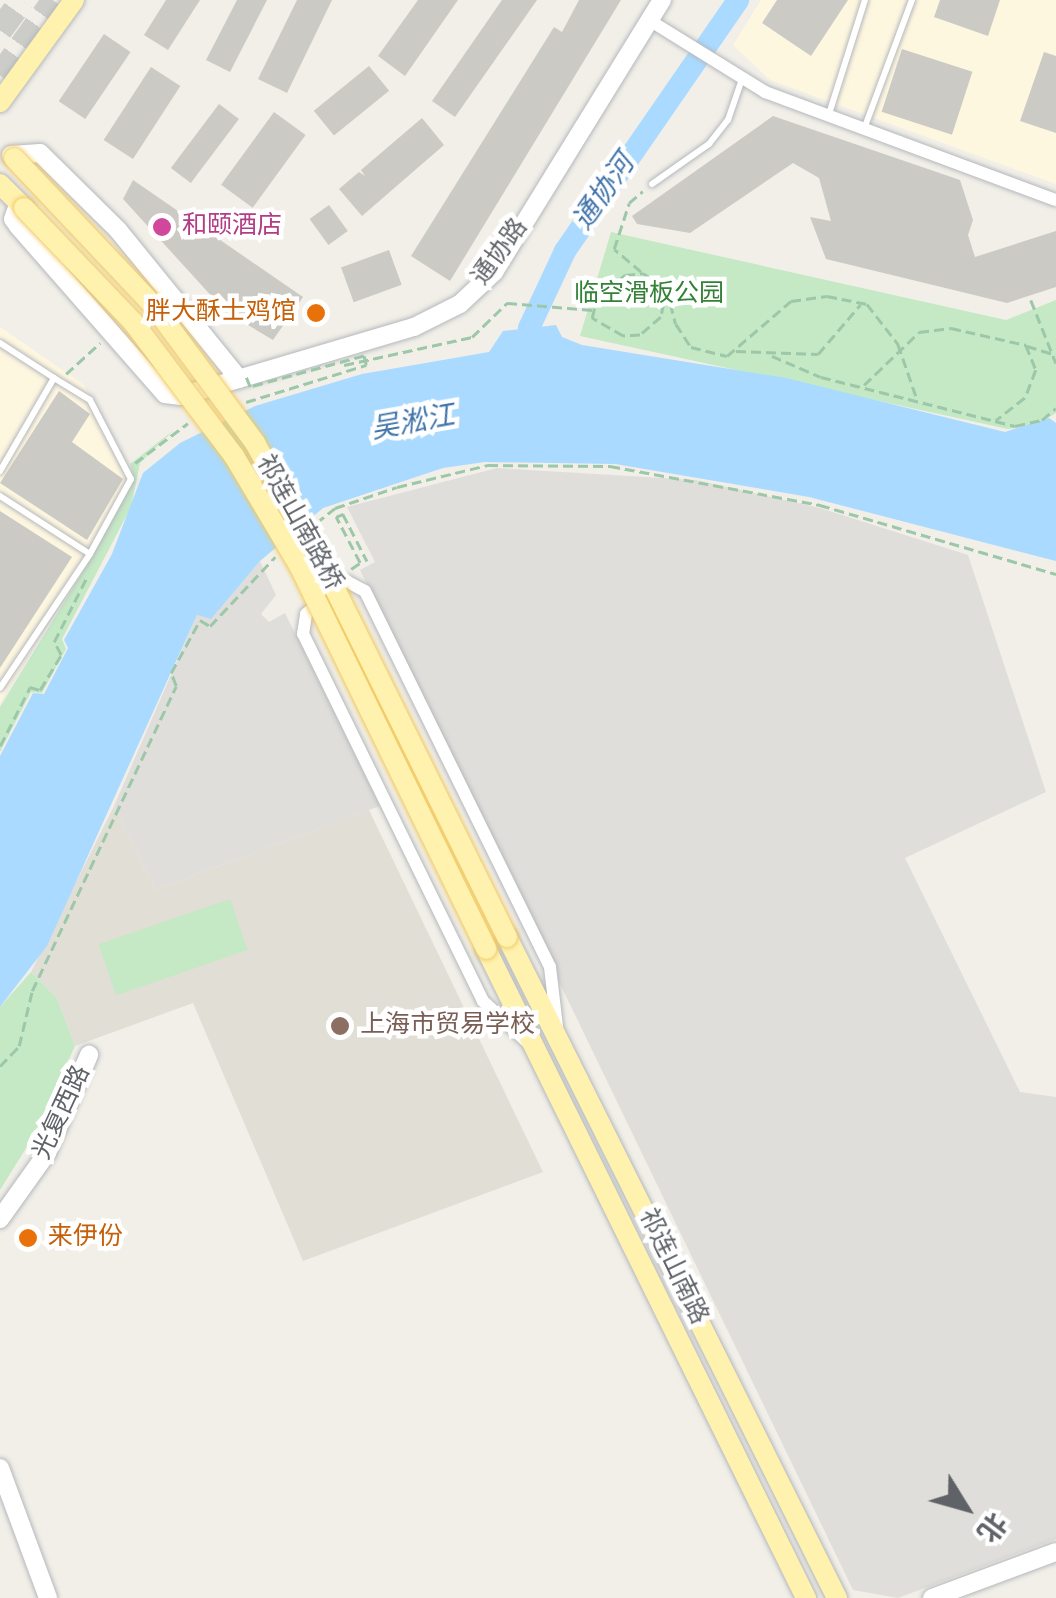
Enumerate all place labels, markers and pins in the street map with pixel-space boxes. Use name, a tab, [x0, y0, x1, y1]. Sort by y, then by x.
place label: 和颐酒店	[182, 212, 282, 242]
marker: 和颐酒店	[151, 216, 173, 238]
place label: 胖大酥士鸡馆	[146, 298, 296, 328]
marker: 胖大酥士鸡馆	[305, 302, 327, 324]
place label: 上海市贸易学校	[360, 1011, 535, 1041]
marker: 上海市贸易学校	[329, 1015, 351, 1037]
place label: 来伊份	[48, 1223, 123, 1253]
marker: 来伊份	[17, 1227, 39, 1249]

